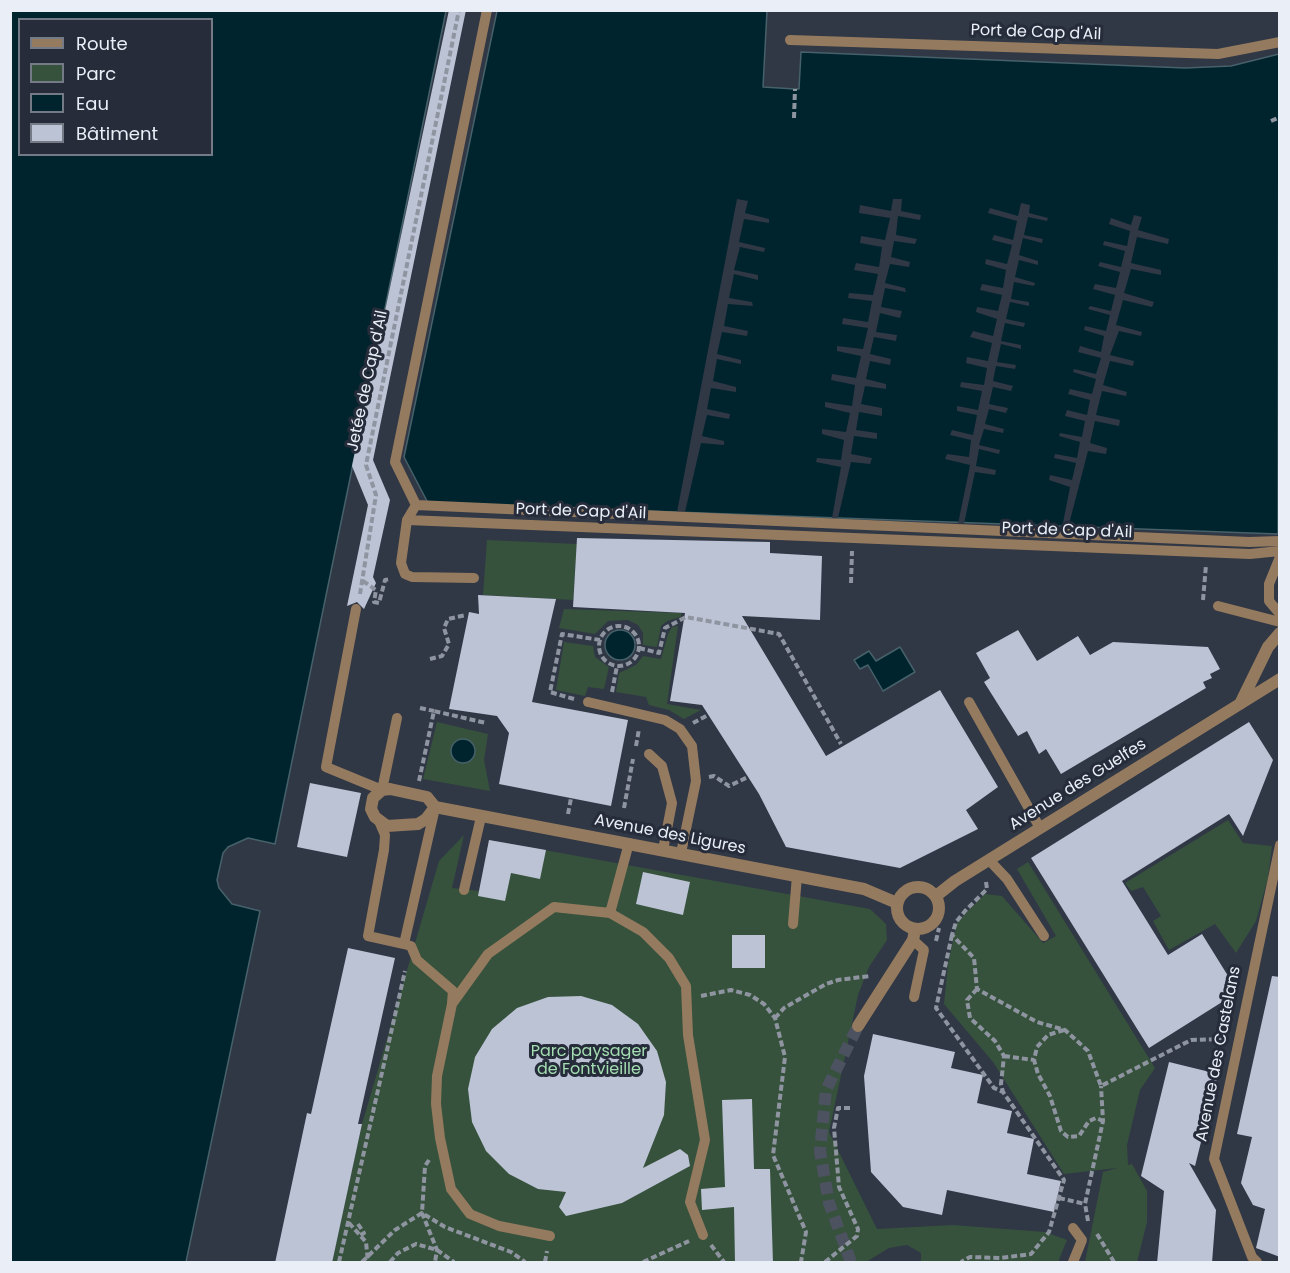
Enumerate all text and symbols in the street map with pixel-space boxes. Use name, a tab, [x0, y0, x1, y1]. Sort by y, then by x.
legend	[18, 18, 213, 156]
street label: Port de Cap d'Ail	[970, 21, 1102, 45]
text: Route	[76, 31, 128, 56]
text: Parc	[76, 61, 116, 86]
text: Eau	[76, 91, 109, 116]
text: Bâtiment	[76, 121, 158, 146]
street label: Jetée de Cap d'Ail	[344, 309, 392, 453]
street label: Port de Cap d'Ail	[515, 500, 647, 524]
street label: Port de Cap d'Ail	[1001, 519, 1133, 543]
street label: Avenue des Guelfes	[1006, 735, 1150, 835]
street label: Avenue des Ligures	[593, 811, 747, 859]
street label: Avenue des Castelans	[1193, 965, 1245, 1143]
park label: Parc paysager de Fontvieille	[531, 1042, 647, 1080]

